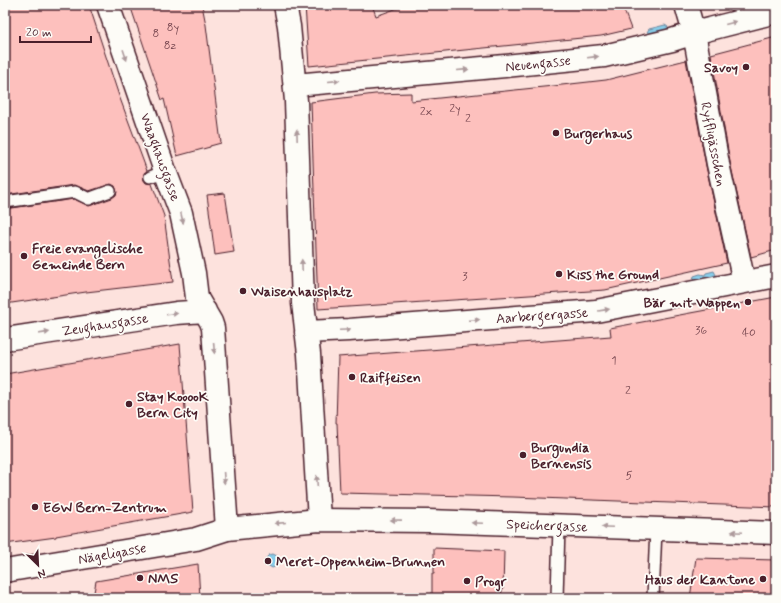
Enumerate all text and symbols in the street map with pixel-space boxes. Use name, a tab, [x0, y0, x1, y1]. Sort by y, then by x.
scale bar	[20, 18, 91, 44]
house number: 8y	[167, 20, 180, 36]
one-way arrow	[725, 20, 738, 26]
text: 20 m	[26, 25, 52, 41]
house number: 8	[153, 26, 159, 42]
house number: 8z	[164, 38, 176, 54]
one-way arrow	[123, 50, 129, 62]
street label: Neuengasse	[504, 52, 572, 78]
one-way arrow	[587, 54, 599, 60]
place label: Savoy	[704, 59, 739, 77]
marker: Savoy	[741, 62, 751, 72]
one-way arrow	[457, 66, 469, 73]
one-way arrow	[328, 78, 340, 84]
street label: Ryffligässchen	[696, 100, 730, 188]
house number: 2y	[449, 101, 461, 117]
house number: 2x	[420, 104, 433, 120]
street label: Waaghausgasse	[134, 111, 184, 205]
house number: 2	[465, 111, 471, 127]
place label: Burgerhaus	[564, 125, 633, 145]
marker: Burgerhaus	[551, 128, 561, 138]
one-way arrow	[294, 129, 301, 141]
one-way arrow	[179, 211, 185, 224]
place label: Freie evangelische Gemeinde Bern	[32, 240, 143, 274]
marker: Freie evangelische Gemeinde Bern	[19, 251, 29, 261]
one-way arrow	[299, 258, 305, 271]
place label: Kiss the Ground	[567, 266, 659, 284]
house number: 3	[462, 269, 468, 285]
marker: Kiss the Ground	[554, 269, 564, 279]
place label: Waisenhausplatz	[250, 283, 353, 301]
marker: Waisenhausplatz	[238, 286, 248, 296]
place label: Bär mit Wappen	[644, 294, 740, 312]
marker: Bär mit Wappen	[743, 297, 753, 307]
street label: Aarbergergasse	[495, 304, 589, 330]
one-way arrow	[598, 307, 610, 313]
street label: Zeughausgasse	[61, 309, 150, 343]
one-way arrow	[166, 311, 178, 317]
one-way arrow	[468, 317, 480, 324]
house number: 36	[695, 323, 707, 339]
house number: 40	[742, 325, 756, 341]
one-way arrow	[339, 327, 351, 334]
one-way arrow	[37, 330, 50, 336]
one-way arrow	[211, 342, 218, 354]
house number: 1	[611, 353, 617, 369]
place label: Raiffeisen	[360, 369, 421, 387]
marker: Raiffeisen	[347, 372, 357, 382]
house number: 2	[625, 383, 631, 399]
place label: Stay KooooK Bern City	[137, 388, 210, 422]
marker: Stay KooooK Bern City	[124, 399, 134, 409]
place label: Burgundia Bernensis	[531, 439, 592, 473]
marker: Burgundia Bernensis	[518, 450, 528, 460]
house number: 5	[625, 468, 633, 484]
one-way arrow	[220, 472, 227, 484]
one-way arrow	[313, 475, 320, 487]
place label: EGW Bern-Zentrum	[43, 499, 167, 517]
marker: EGW Bern-Zentrum	[30, 502, 40, 512]
street label: Speichergasse	[506, 516, 589, 538]
one-way arrow	[390, 517, 402, 524]
one-way arrow	[274, 520, 286, 527]
one-way arrow	[470, 520, 483, 526]
one-way arrow	[600, 524, 613, 530]
one-way arrow	[731, 528, 743, 535]
street label: Nägeligasse	[77, 539, 148, 569]
north arrow	[18, 545, 58, 585]
place label: Meret-Oppenheim-Brunnen	[276, 553, 445, 571]
marker: Meret-Oppenheim-Brunnen	[263, 556, 273, 566]
text: N	[35, 565, 48, 581]
place label: NMS	[148, 570, 178, 588]
place label: Haus der Kantone	[645, 571, 755, 589]
marker: NMS	[135, 573, 145, 583]
place label: Progr	[475, 573, 508, 592]
marker: Haus der Kantone	[758, 574, 768, 584]
marker: Progr	[462, 576, 472, 586]

